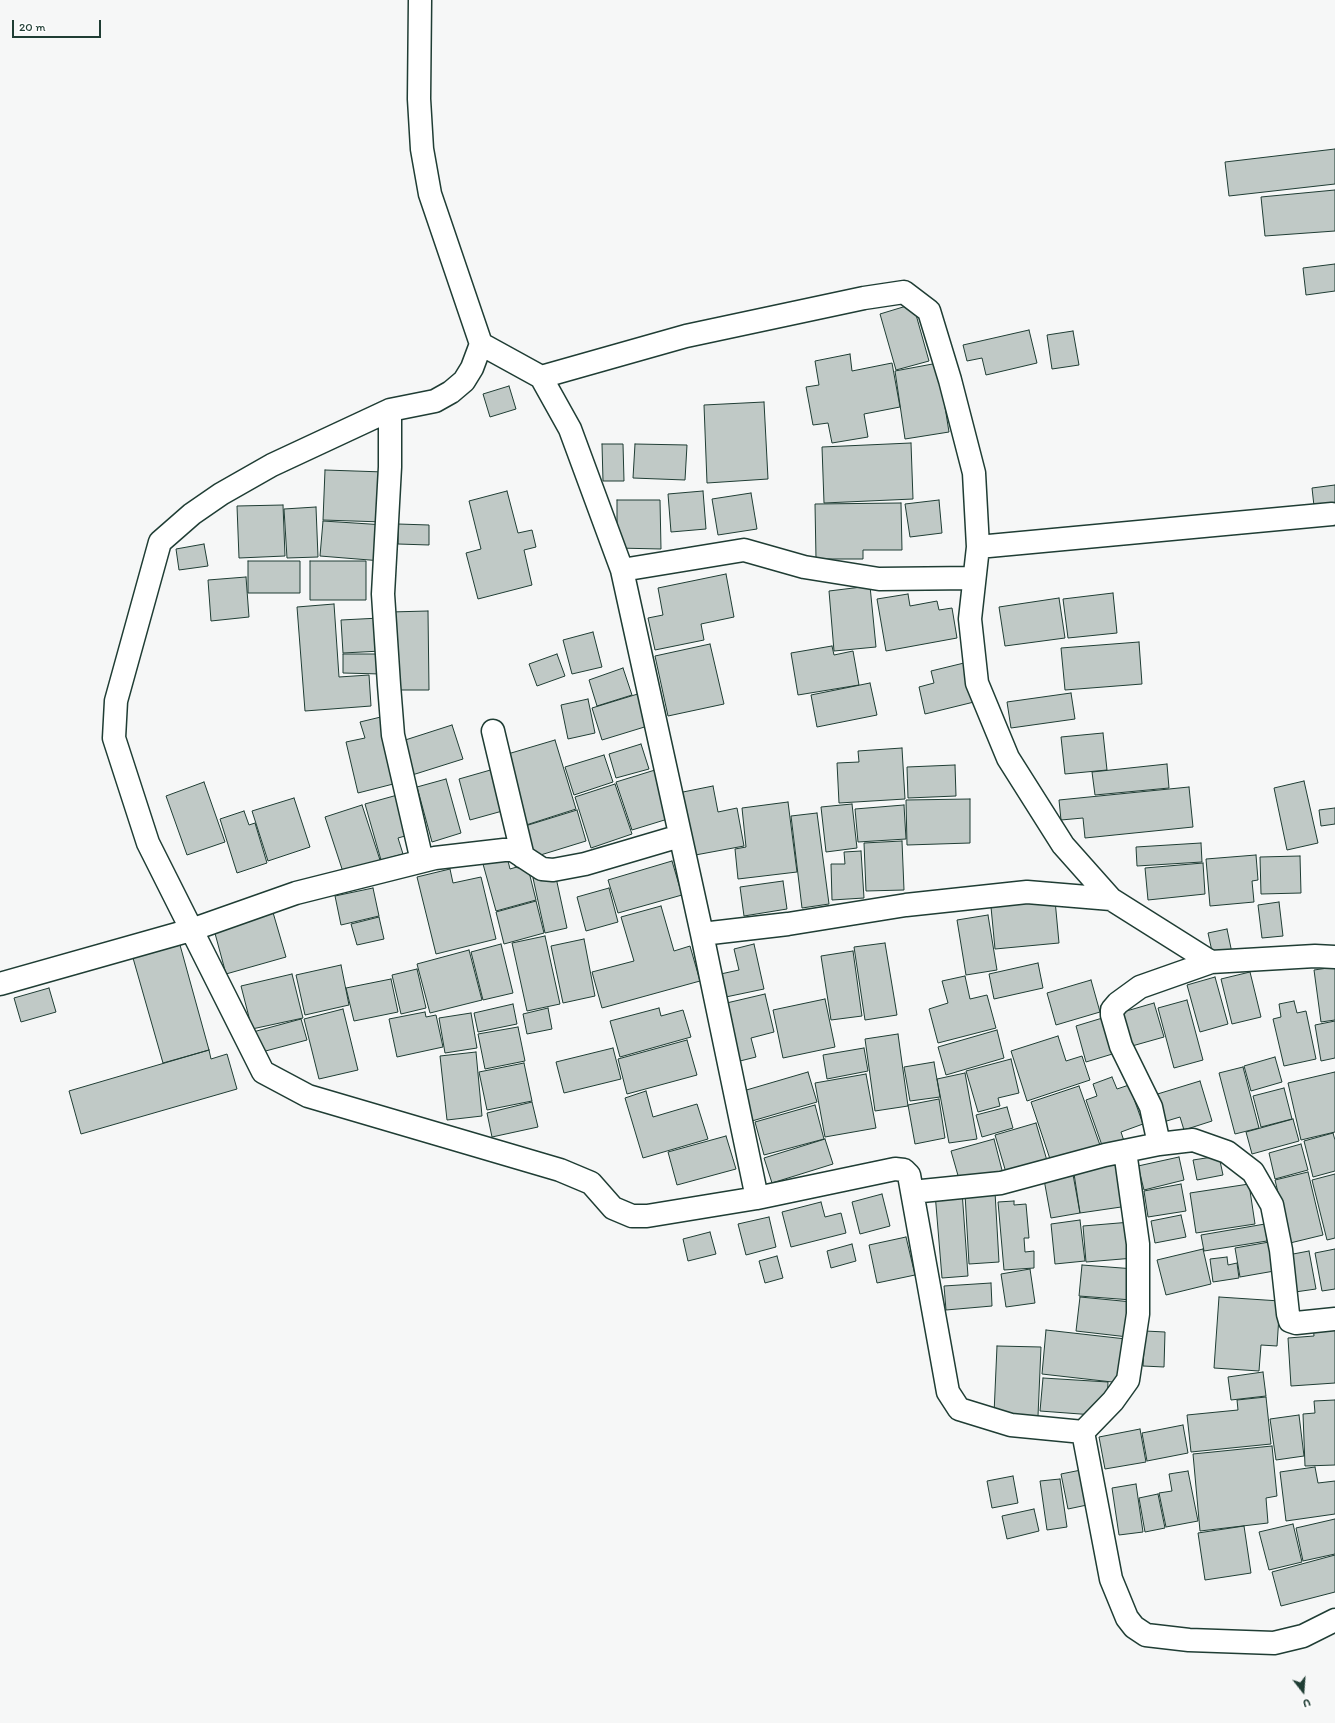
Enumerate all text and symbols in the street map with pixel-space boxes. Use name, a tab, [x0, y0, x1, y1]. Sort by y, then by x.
scale bar	[14, 12, 103, 38]
text: 20 m	[19, 20, 46, 34]
north arrow	[1283, 1671, 1323, 1711]
text: U	[1301, 1696, 1312, 1710]

